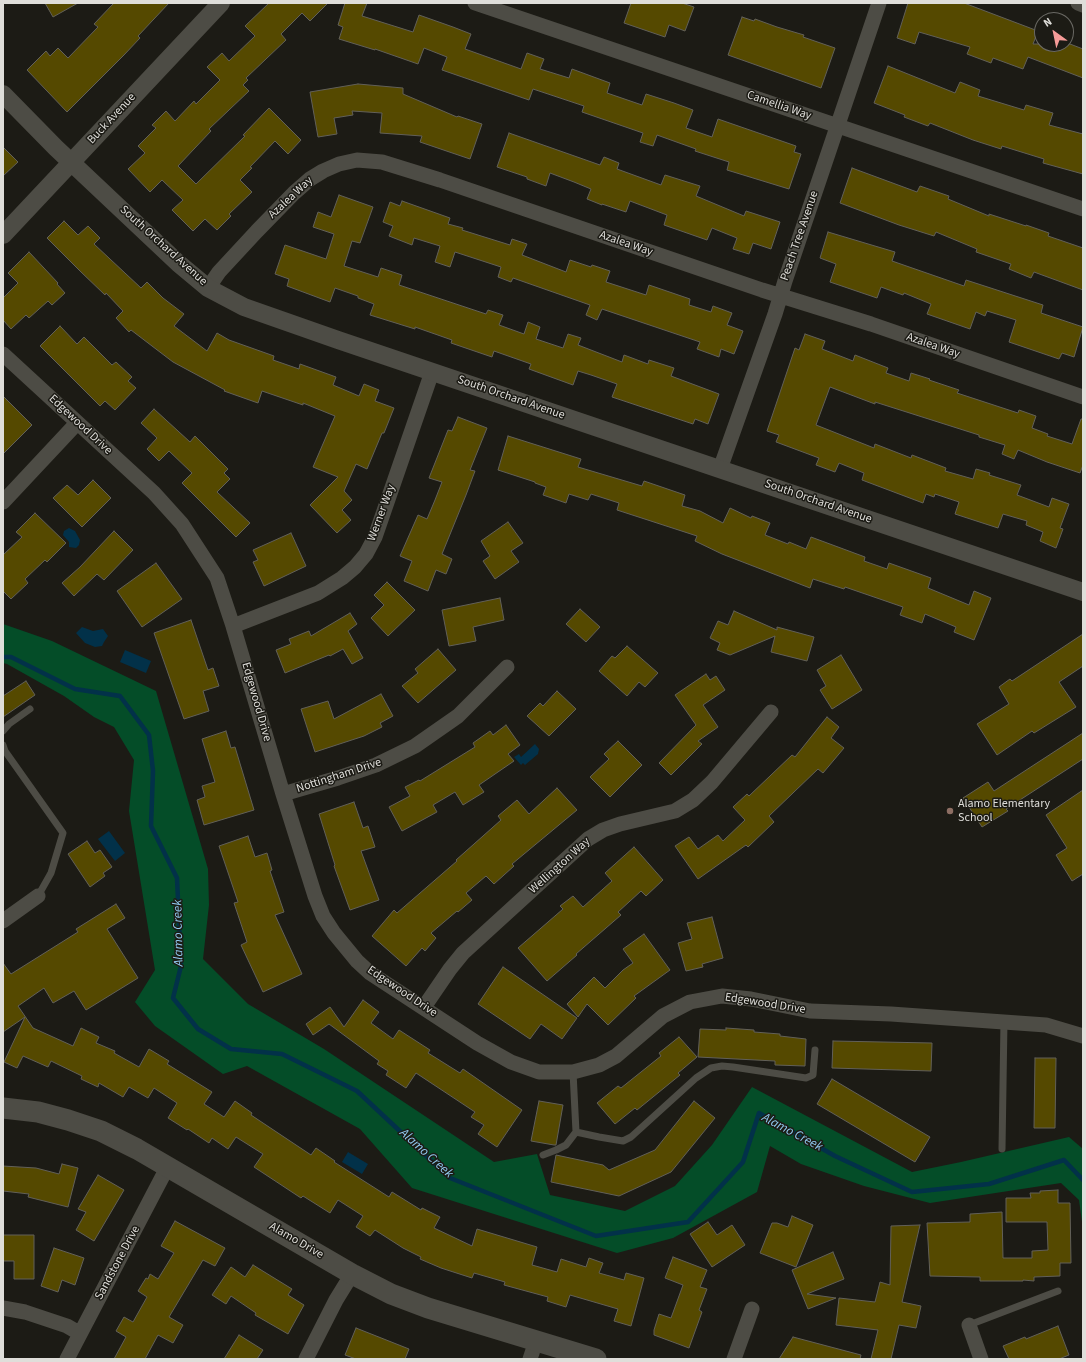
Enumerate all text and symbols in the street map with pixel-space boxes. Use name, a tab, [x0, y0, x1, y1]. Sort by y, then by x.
north arrow	[1034, 12, 1074, 52]
text: N	[1041, 14, 1055, 31]
street label: Camellia Way	[745, 88, 813, 124]
street label: Buck Avenue	[85, 91, 139, 147]
street label: Azalea Way	[266, 174, 316, 222]
street label: Peach Tree Avenue	[778, 189, 822, 283]
street label: South Orchard Avenue	[116, 203, 210, 289]
street label: Azalea Way	[597, 228, 655, 260]
street label: Azalea Way	[904, 330, 962, 362]
street label: South Orchard Avenue	[455, 373, 567, 423]
street label: Edgewood Drive	[45, 392, 115, 458]
street label: South Orchard Avenue	[762, 477, 874, 527]
street label: Werner Way	[365, 483, 399, 543]
street label: Edgewood Drive	[238, 661, 274, 743]
street label: Nottingham Drive	[295, 755, 383, 797]
place label: Alamo Elementary School	[958, 797, 1050, 825]
marker: Alamo Elementary School	[945, 806, 955, 816]
street label: Wellington Way	[526, 835, 594, 897]
water label: Alamo Creek	[171, 900, 187, 966]
street label: Edgewood Drive	[364, 963, 440, 1021]
street label: Edgewood Drive	[724, 991, 806, 1017]
water label: Alamo Creek	[759, 1110, 825, 1156]
water label: Alamo Creek	[396, 1126, 456, 1182]
street label: Alamo Drive	[266, 1220, 326, 1262]
street label: Sandstone Drive	[92, 1224, 144, 1302]

